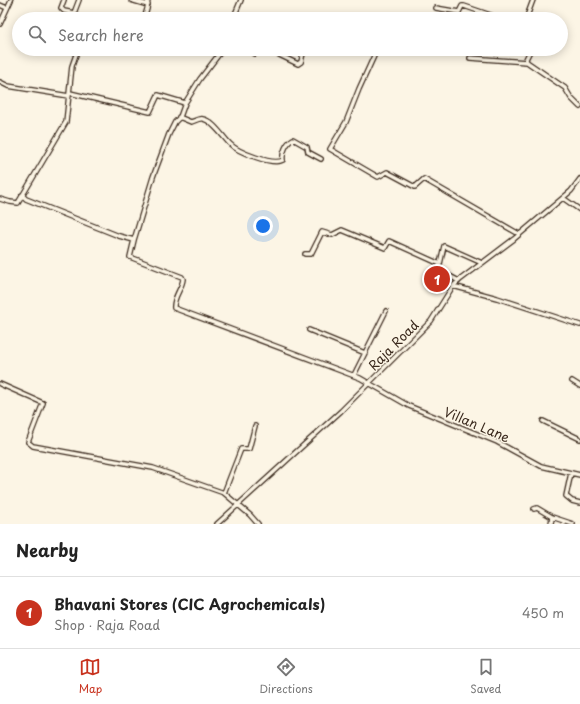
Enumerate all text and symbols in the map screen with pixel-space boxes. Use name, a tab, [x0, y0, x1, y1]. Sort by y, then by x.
search box	[12, 12, 568, 56]
icon: search	[26, 23, 48, 45]
text: Search here	[58, 23, 144, 46]
your location	[253, 216, 273, 236]
pin: 1	[424, 264, 450, 294]
street label: Raja Road	[364, 315, 423, 374]
street label: Villan Lane	[441, 402, 513, 446]
text: Nearby	[16, 537, 78, 563]
text: Bhavani Stores (CIC Agrochemicals)	[54, 592, 325, 615]
text: 1	[26, 603, 32, 622]
text: 450 m	[522, 603, 564, 622]
text: Shop · Raja Road	[54, 615, 160, 634]
tab: Map	[79, 656, 102, 697]
tab: Directions	[259, 656, 313, 697]
tab: Saved	[470, 656, 501, 697]

